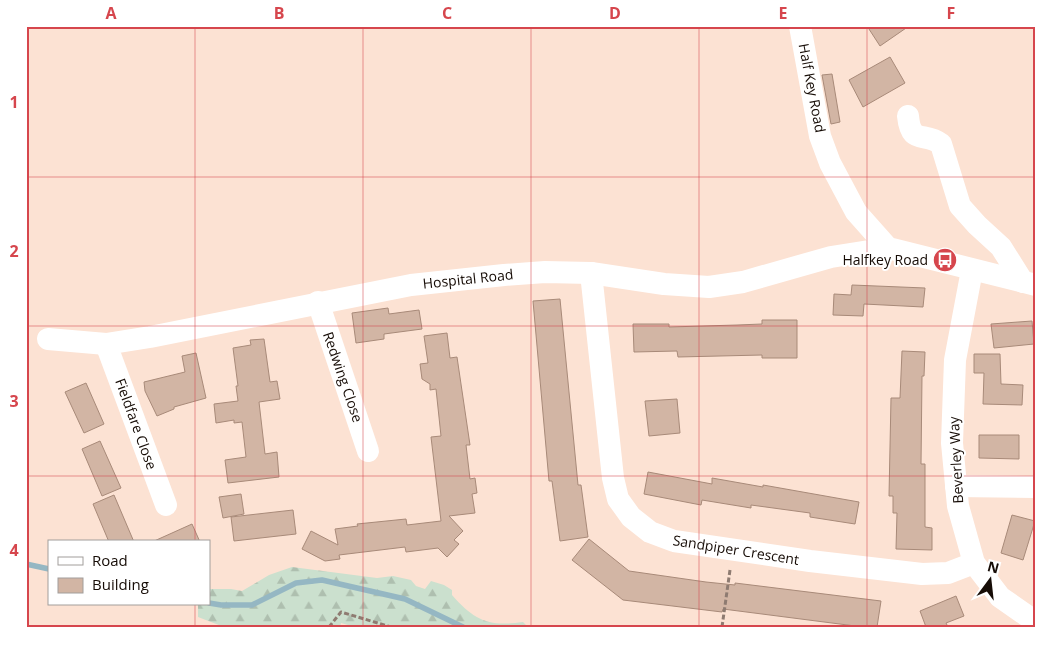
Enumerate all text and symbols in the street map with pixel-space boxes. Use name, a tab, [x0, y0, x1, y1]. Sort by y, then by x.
text: A	[105, 2, 117, 24]
text: B	[274, 2, 284, 24]
text: C	[442, 2, 452, 24]
text: D	[609, 2, 621, 24]
text: E	[779, 2, 788, 24]
text: F	[947, 2, 955, 24]
street label: Half Key Road	[795, 42, 830, 134]
text: 1	[9, 91, 19, 113]
text: 2	[9, 240, 19, 262]
bus stop icon: Halfkey Road	[932, 247, 958, 273]
place label: Halfkey Road	[842, 250, 928, 269]
street label: Hospital Road	[422, 264, 514, 293]
street label: Redwing Close	[319, 329, 368, 425]
street label: Fieldfare Close	[111, 376, 162, 472]
text: 3	[9, 390, 19, 412]
street label: Beverley Way	[944, 415, 967, 504]
street label: Sandpiper Crescent	[672, 530, 801, 569]
text: 4	[9, 539, 19, 561]
legend	[48, 540, 210, 606]
text: Road	[92, 550, 128, 570]
north arrow	[964, 556, 1014, 606]
text: N	[986, 556, 1001, 578]
text: Building	[92, 574, 149, 594]

